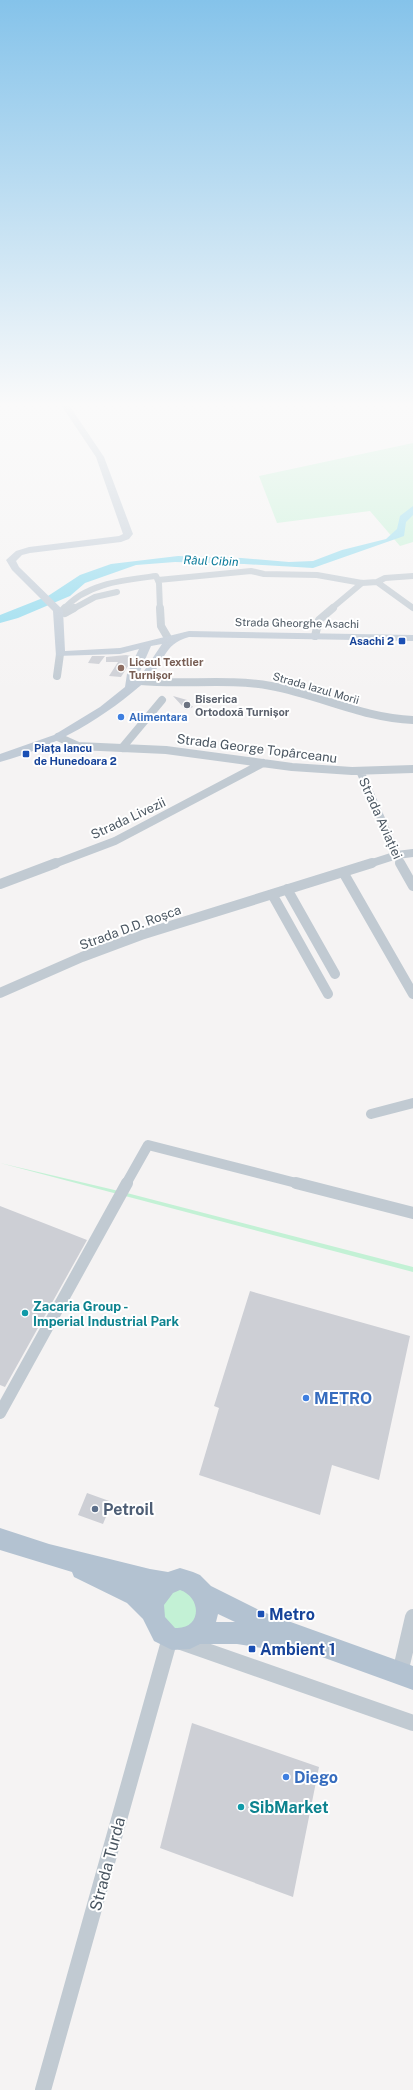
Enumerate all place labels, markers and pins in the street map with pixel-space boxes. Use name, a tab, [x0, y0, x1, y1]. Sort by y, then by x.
place label: Asachi 2	[349, 635, 394, 647]
marker: Asachi 2	[397, 636, 407, 646]
place label: Liceul Textlier Turnișor	[129, 656, 204, 681]
marker: Liceul Textlier Turnișor	[116, 663, 126, 673]
place label: Biserica Ortodoxă Turnișor	[195, 693, 290, 718]
marker: Biserica Ortodoxă Turnișor	[182, 700, 192, 710]
place label: Alimentara	[129, 711, 187, 723]
marker: Alimentara	[116, 712, 126, 722]
place label: Piața Iancu de Hunedoara 2	[34, 742, 117, 767]
marker: Piața Iancu de Hunedoara 2	[21, 749, 31, 759]
place label: Zacaria Group - Imperial Industrial Park	[33, 1299, 179, 1329]
marker: Zacaria Group - Imperial Industrial Park	[20, 1308, 30, 1318]
place label: METRO	[314, 1389, 372, 1408]
marker: METRO	[301, 1393, 311, 1403]
place label: Petroil	[103, 1500, 154, 1519]
marker: Petroil	[90, 1504, 100, 1514]
place label: Metro	[269, 1605, 315, 1624]
marker: Metro	[256, 1609, 266, 1619]
place label: Ambient 1	[260, 1640, 336, 1659]
marker: Ambient 1	[247, 1644, 257, 1654]
place label: Diego	[294, 1768, 338, 1787]
marker: Diego	[281, 1772, 291, 1782]
place label: SibMarket	[249, 1798, 329, 1817]
marker: SibMarket	[236, 1802, 246, 1812]

